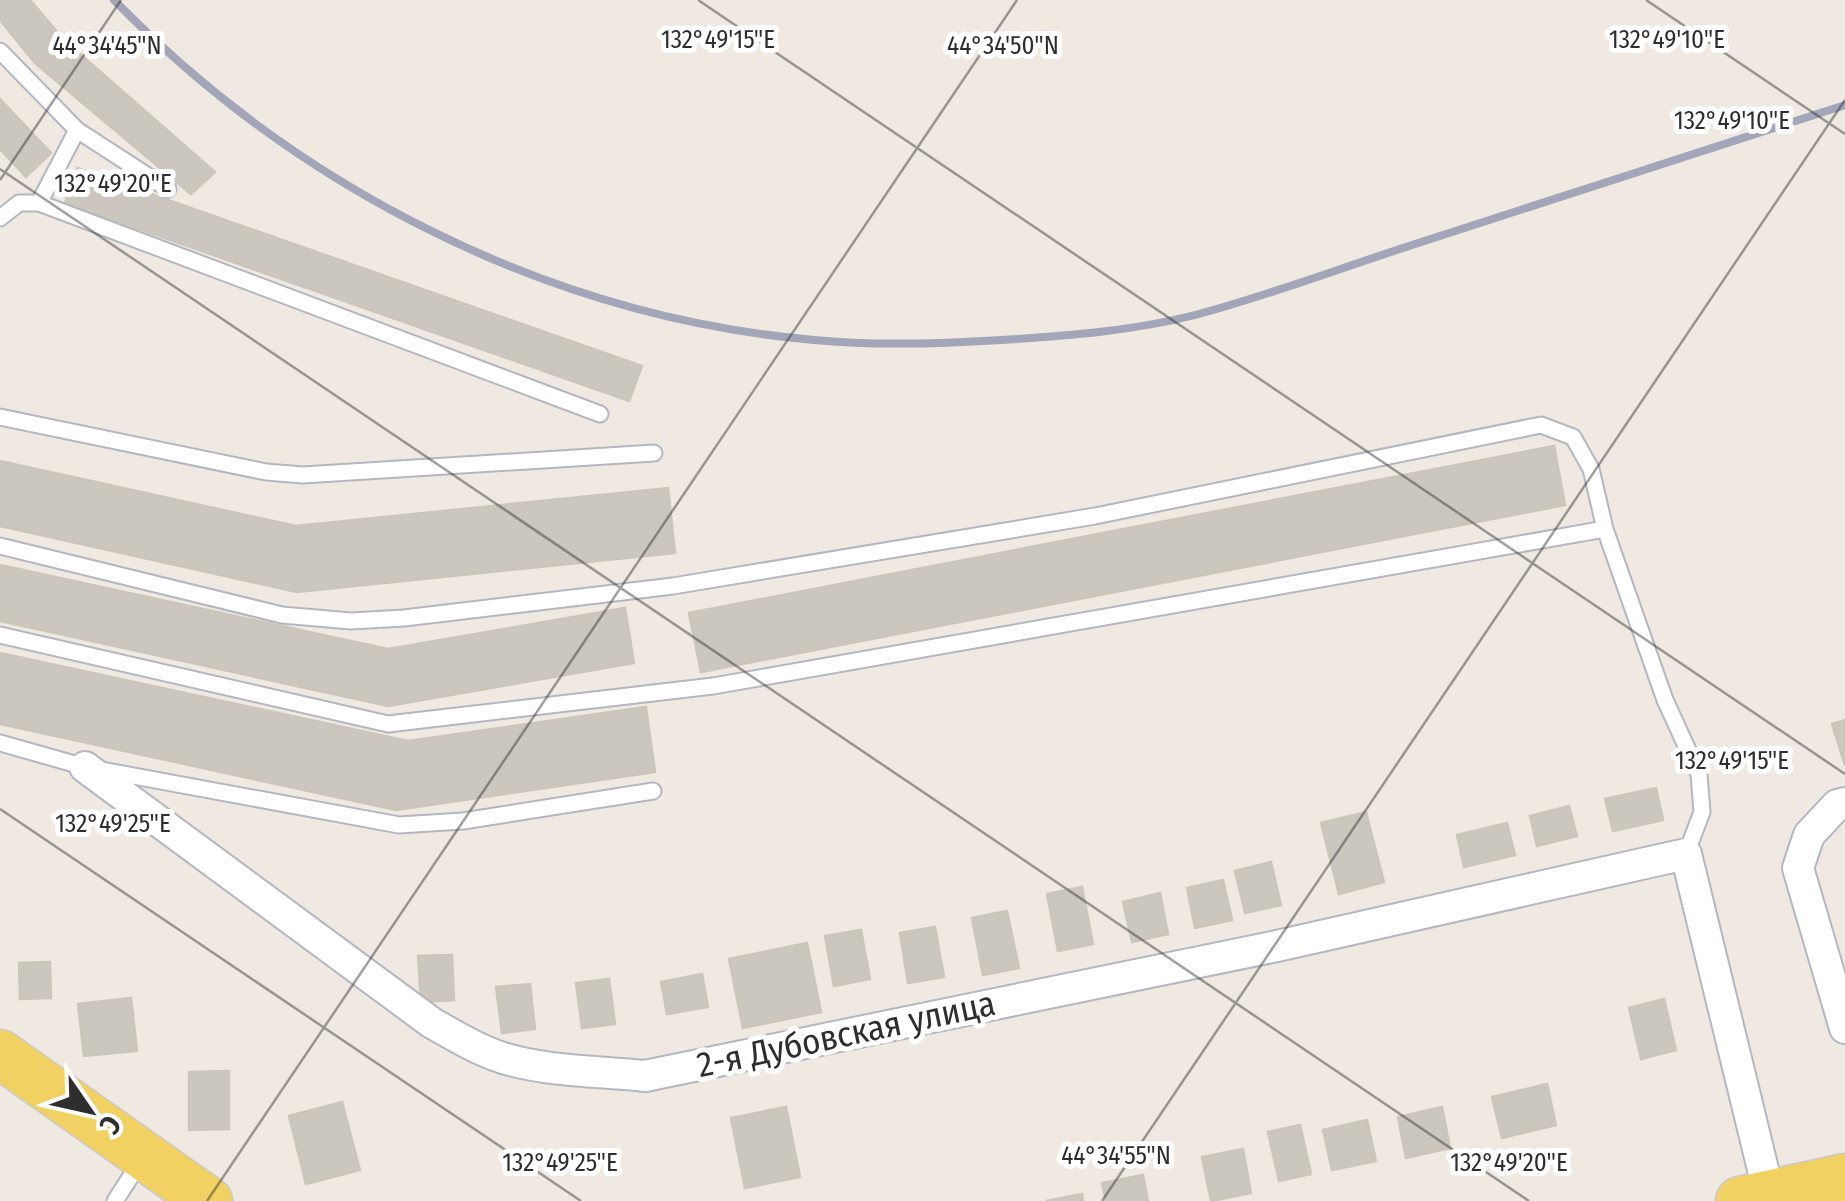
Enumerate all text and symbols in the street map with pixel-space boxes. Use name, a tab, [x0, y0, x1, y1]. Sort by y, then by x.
text: 132°49'15"E	[661, 25, 775, 55]
text: 132°49'10"E	[1609, 25, 1725, 55]
text: 44°34'45"N	[52, 31, 162, 61]
text: 44°34'50"N	[947, 31, 1059, 61]
text: 132°49'10"E	[1674, 106, 1790, 136]
text: 132°49'20"E	[54, 169, 172, 199]
text: 132°49'15"E	[1675, 746, 1789, 776]
text: 132°49'25"E	[55, 809, 171, 839]
street label: 2-я Дубовская улица	[693, 982, 999, 1086]
north arrow	[40, 1061, 140, 1161]
text: С	[92, 1109, 128, 1140]
text: 44°34'55"N	[1061, 1141, 1171, 1171]
text: 132°49'25"E	[502, 1148, 618, 1178]
text: 132°49'20"E	[1450, 1148, 1568, 1178]

